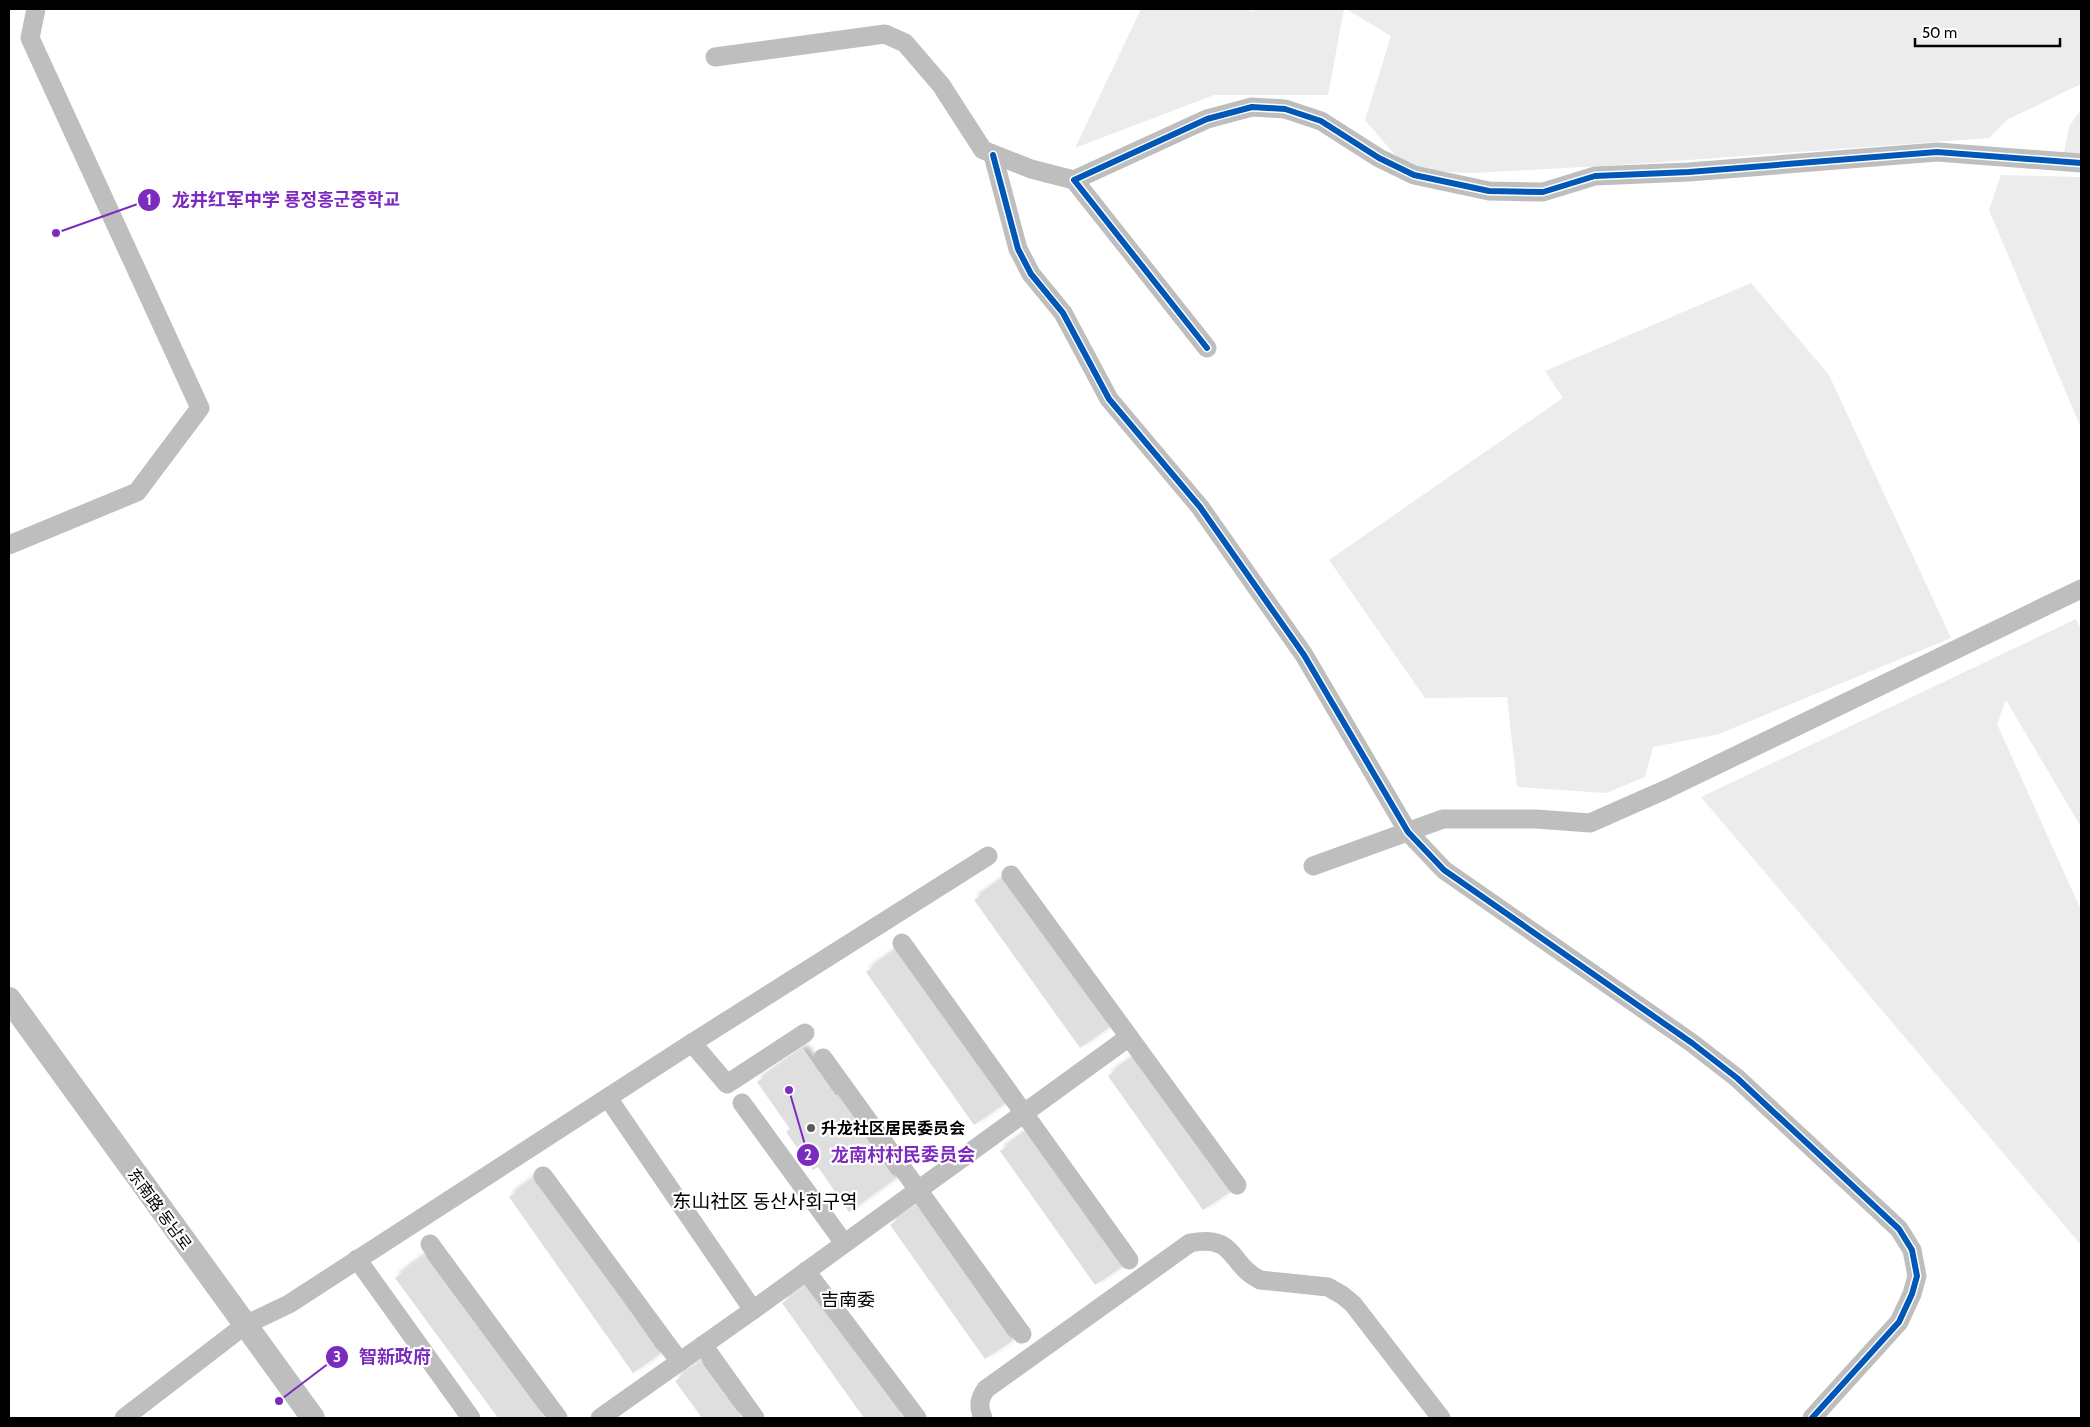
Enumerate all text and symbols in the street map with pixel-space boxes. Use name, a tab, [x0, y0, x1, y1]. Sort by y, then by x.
scale bar	[1915, 15, 2060, 47]
text: 50 m	[1922, 24, 1957, 42]
callout: 龙井红军中学 룡정홍군중학교	[137, 183, 410, 216]
text: 龙井红军中学 룡정홍군중학교	[172, 189, 400, 211]
text: 1	[146, 191, 152, 209]
place label: 升龙社区居民委员会	[821, 1119, 965, 1138]
marker: 升龙社区居民委员会	[805, 1122, 817, 1134]
callout: 龙南村村民委员会	[796, 1139, 985, 1172]
text: 龙南村村民委员会	[831, 1144, 975, 1166]
text: 2	[804, 1146, 812, 1164]
street label: 东南路 동남로	[124, 1165, 196, 1254]
district label: 东山社区 동산사회구역	[672, 1190, 858, 1213]
district label: 吉南委	[821, 1289, 875, 1311]
callout: 智新政府	[324, 1340, 441, 1373]
text: 智新政府	[359, 1346, 431, 1368]
text: 3	[333, 1348, 341, 1366]

